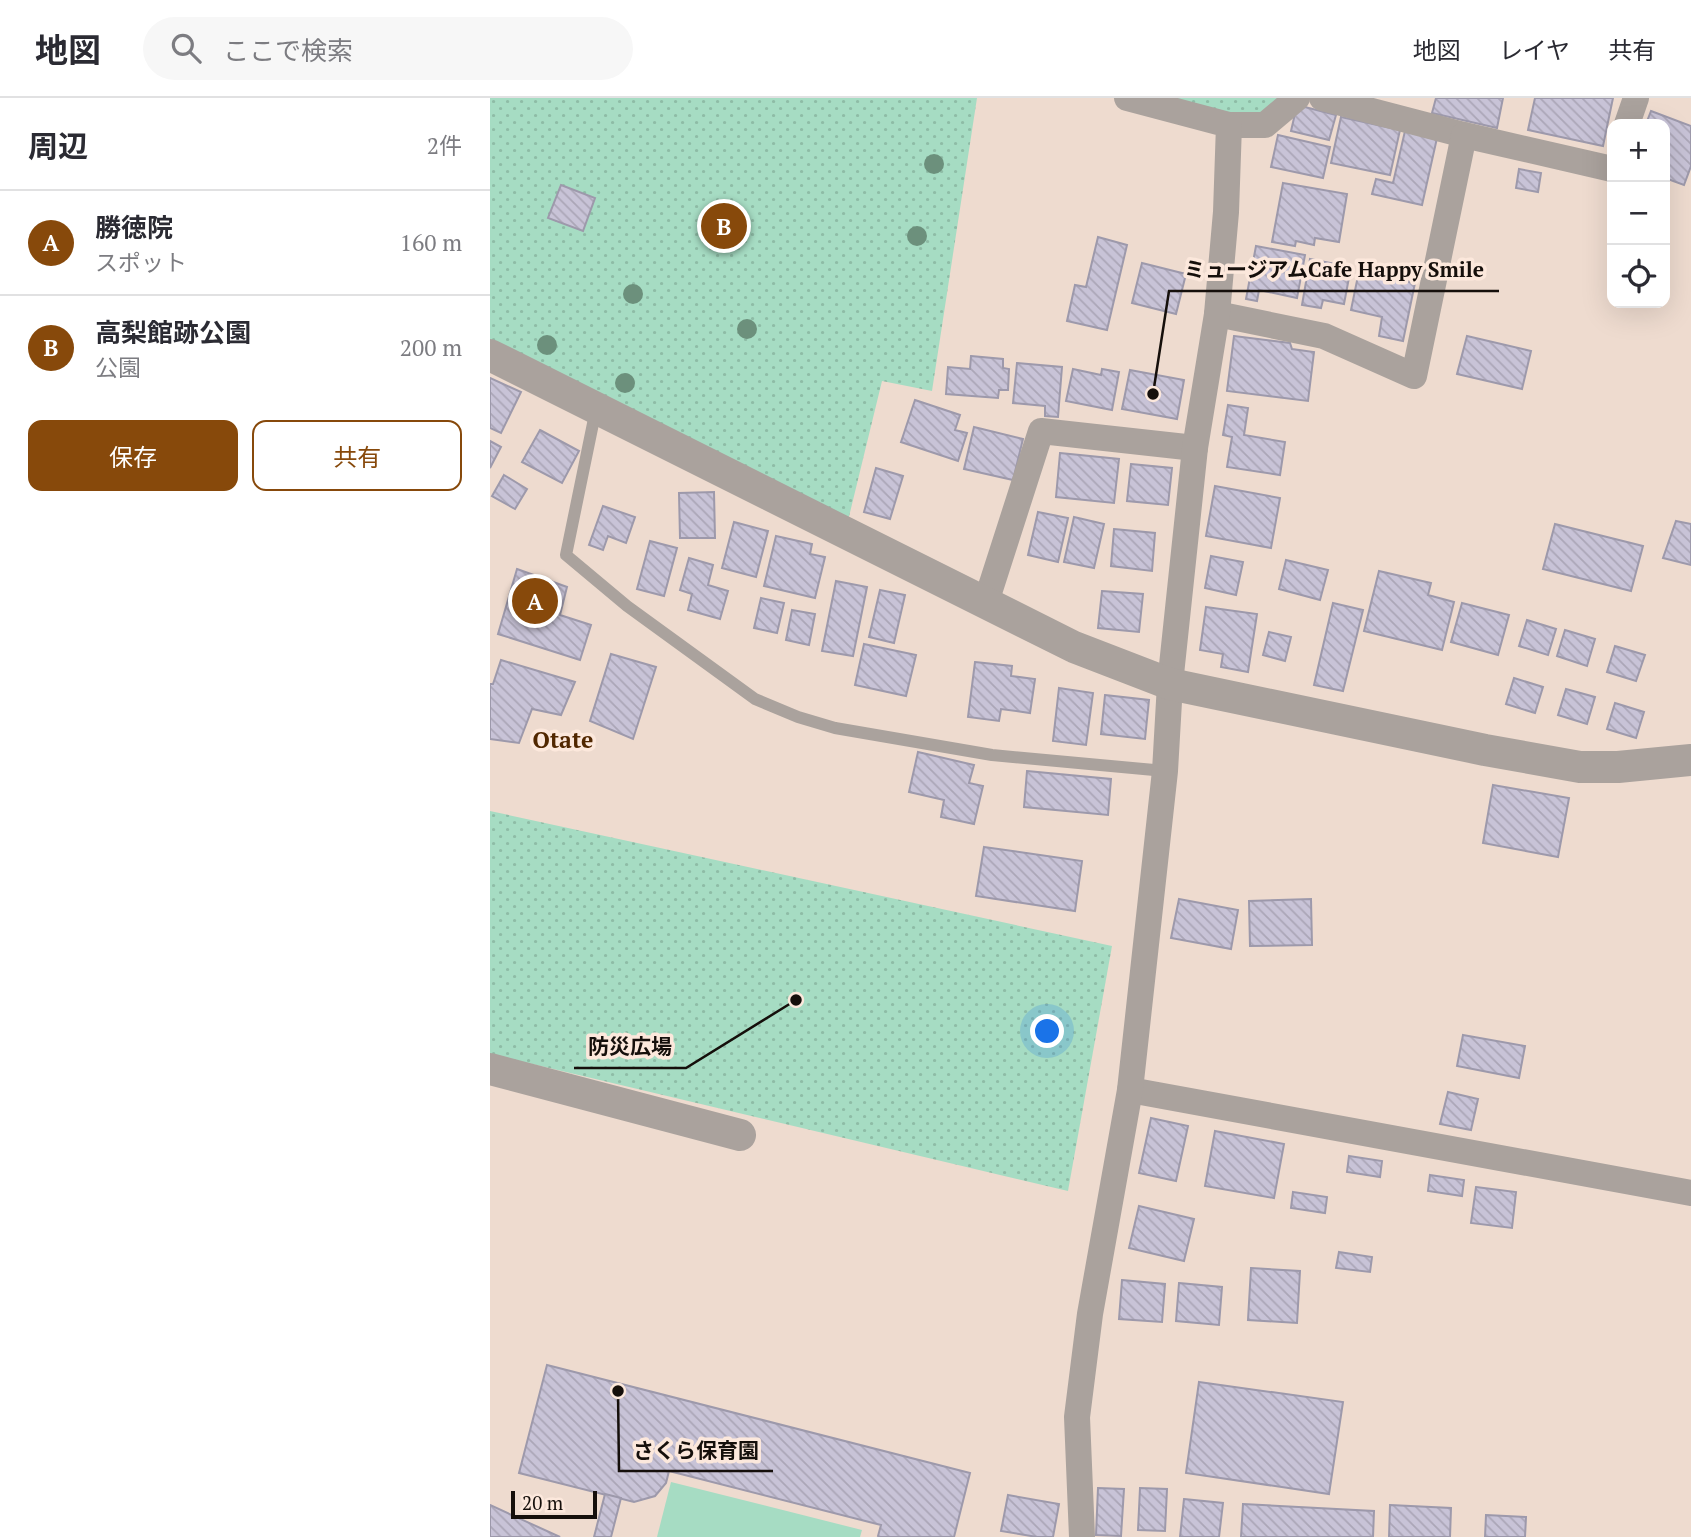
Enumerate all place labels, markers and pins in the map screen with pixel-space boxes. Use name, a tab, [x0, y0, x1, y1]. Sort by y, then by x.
pin: B	[701, 200, 747, 252]
callout: ミュージアムCafe Happy Smile	[1169, 249, 1499, 291]
pin: A	[512, 575, 558, 627]
callout: 防災広場	[574, 1026, 686, 1068]
callout: さくら保育園	[619, 1429, 773, 1471]

